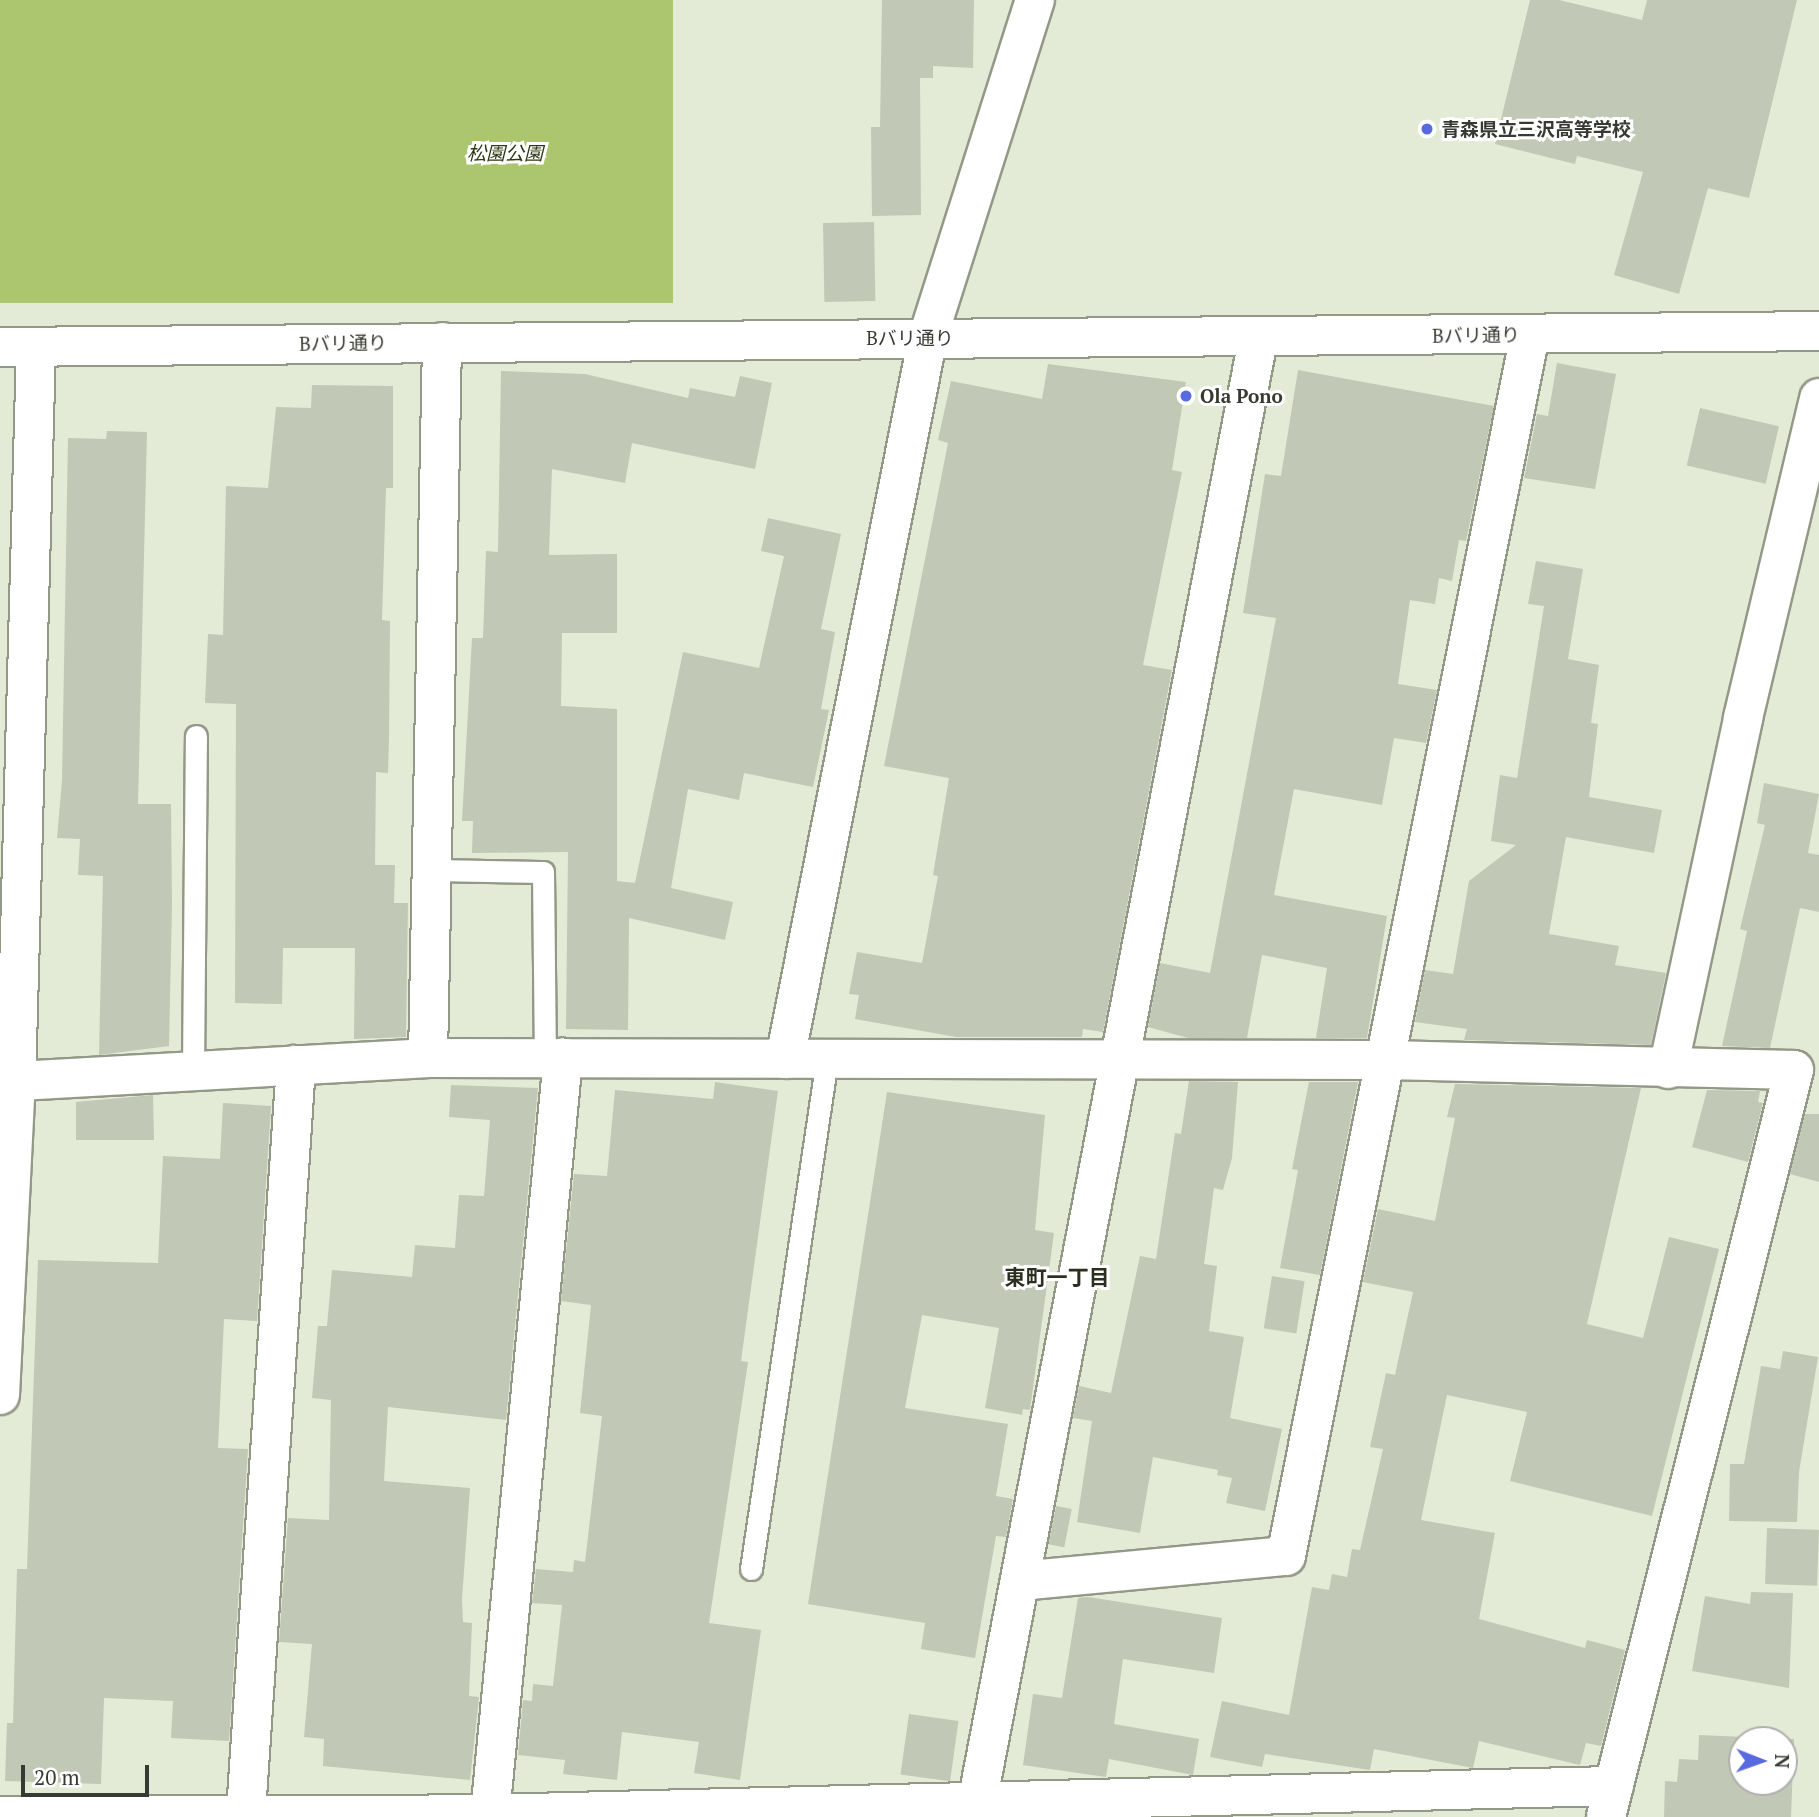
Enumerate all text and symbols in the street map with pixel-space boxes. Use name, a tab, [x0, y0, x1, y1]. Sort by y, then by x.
place label: 青森県立三沢高等学校	[1441, 118, 1631, 140]
marker: 青森県立三沢高等学校	[1419, 121, 1435, 137]
park label: 松園公園	[467, 142, 543, 164]
street label: Bバリ通り	[1432, 323, 1520, 347]
street label: Bバリ通り	[866, 327, 954, 349]
street label: Bバリ通り	[299, 331, 387, 355]
place label: Ola Pono	[1200, 385, 1283, 407]
marker: Ola Pono	[1178, 388, 1194, 404]
district label: 東町一丁目	[1005, 1264, 1109, 1290]
north arrow	[1728, 1726, 1798, 1796]
scale bar	[24, 1750, 152, 1794]
text: N	[1770, 1754, 1795, 1769]
text: 20 m	[34, 1763, 80, 1791]

